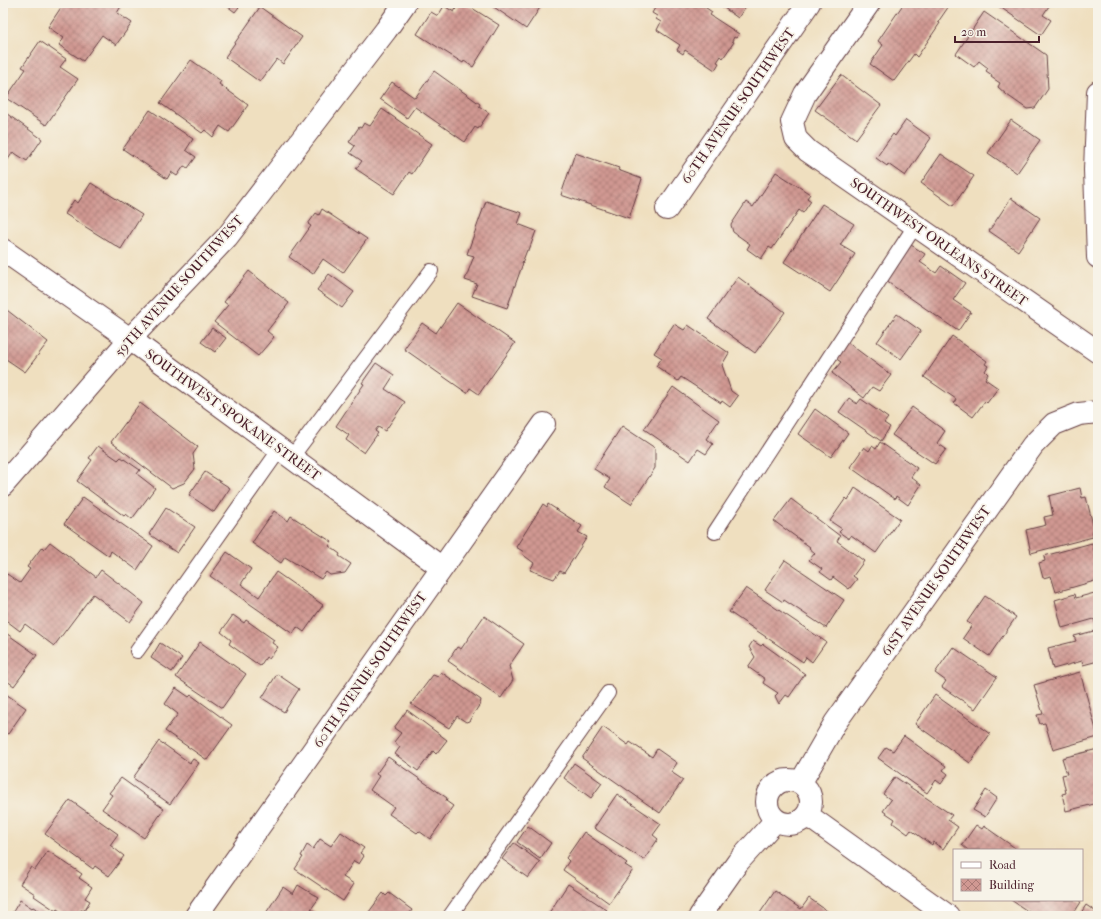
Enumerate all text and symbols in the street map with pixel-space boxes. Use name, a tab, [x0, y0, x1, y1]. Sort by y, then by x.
scale bar	[955, 18, 1039, 44]
street label: 60TH AVENUE SOUTHWEST	[678, 24, 799, 187]
text: 20 m	[961, 25, 986, 39]
street label: SOUTHWEST ORLEANS STREET	[847, 174, 1031, 310]
street label: 59TH AVENUE SOUTHWEST	[111, 211, 247, 360]
street label: SOUTHWEST SPOKANE STREET	[142, 346, 325, 485]
street label: 61ST AVENUE SOUTHWEST	[878, 502, 995, 659]
street label: 60TH AVENUE SOUTHWEST	[310, 588, 431, 751]
legend	[953, 849, 1083, 901]
text: Road	[989, 858, 1016, 872]
text: Building	[989, 878, 1034, 892]

